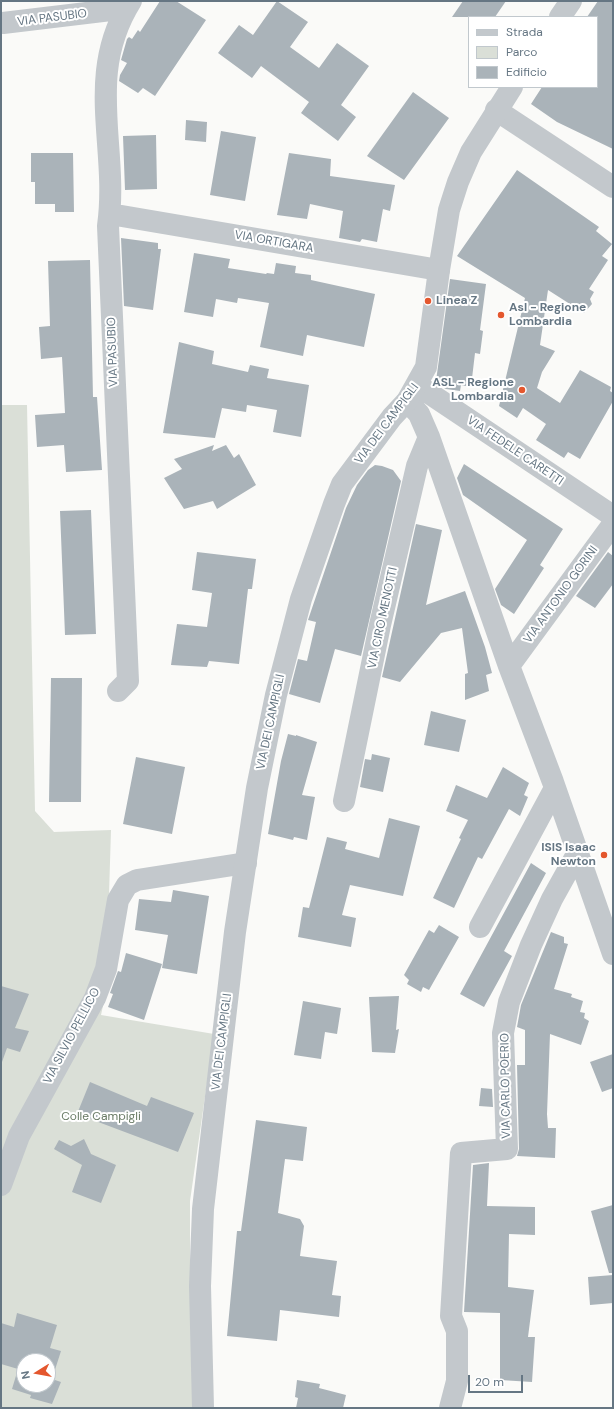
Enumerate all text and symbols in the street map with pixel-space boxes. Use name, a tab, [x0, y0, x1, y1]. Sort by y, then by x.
street label: VIA PASUBIO	[16, 7, 88, 29]
legend	[468, 16, 598, 88]
text: Strada	[506, 24, 543, 40]
text: Parco	[506, 44, 537, 60]
text: Edificio	[506, 64, 547, 80]
street label: VIA ORTIGARA	[233, 228, 315, 256]
place label: Linea Z	[436, 294, 477, 308]
marker: Linea Z	[423, 296, 433, 306]
place label: Asl - Regione Lombardia	[509, 301, 586, 329]
marker: Asl - Regione Lombardia	[496, 310, 506, 320]
street label: VIA PASUBIO	[105, 317, 121, 387]
place label: ASL - Regione Lombardia	[432, 376, 514, 404]
street label: VIA DEI CAMPIGLI	[352, 381, 422, 467]
marker: ASL - Regione Lombardia	[517, 385, 527, 395]
street label: VIA FEDELE CARETTI	[464, 413, 566, 489]
street label: VIA ANTONIO GORINI	[521, 544, 601, 646]
street label: VIA CIRO MENOTTI	[365, 566, 401, 670]
street label: VIA DEI CAMPIGLI	[254, 673, 288, 771]
place label: ISIS Isaac Newton	[541, 841, 596, 869]
marker: ISIS Isaac Newton	[599, 850, 609, 860]
street label: VIA SILVIO PELLICO	[41, 985, 103, 1087]
street label: VIA DEI CAMPIGLI	[209, 993, 235, 1091]
street label: VIA CARLO POERIO	[498, 1033, 514, 1139]
park label: Colle Campigli	[61, 1110, 141, 1124]
north arrow	[16, 1353, 56, 1393]
scale bar	[470, 1367, 525, 1393]
text: N	[18, 1370, 33, 1380]
text: 20 m	[475, 1374, 504, 1390]

